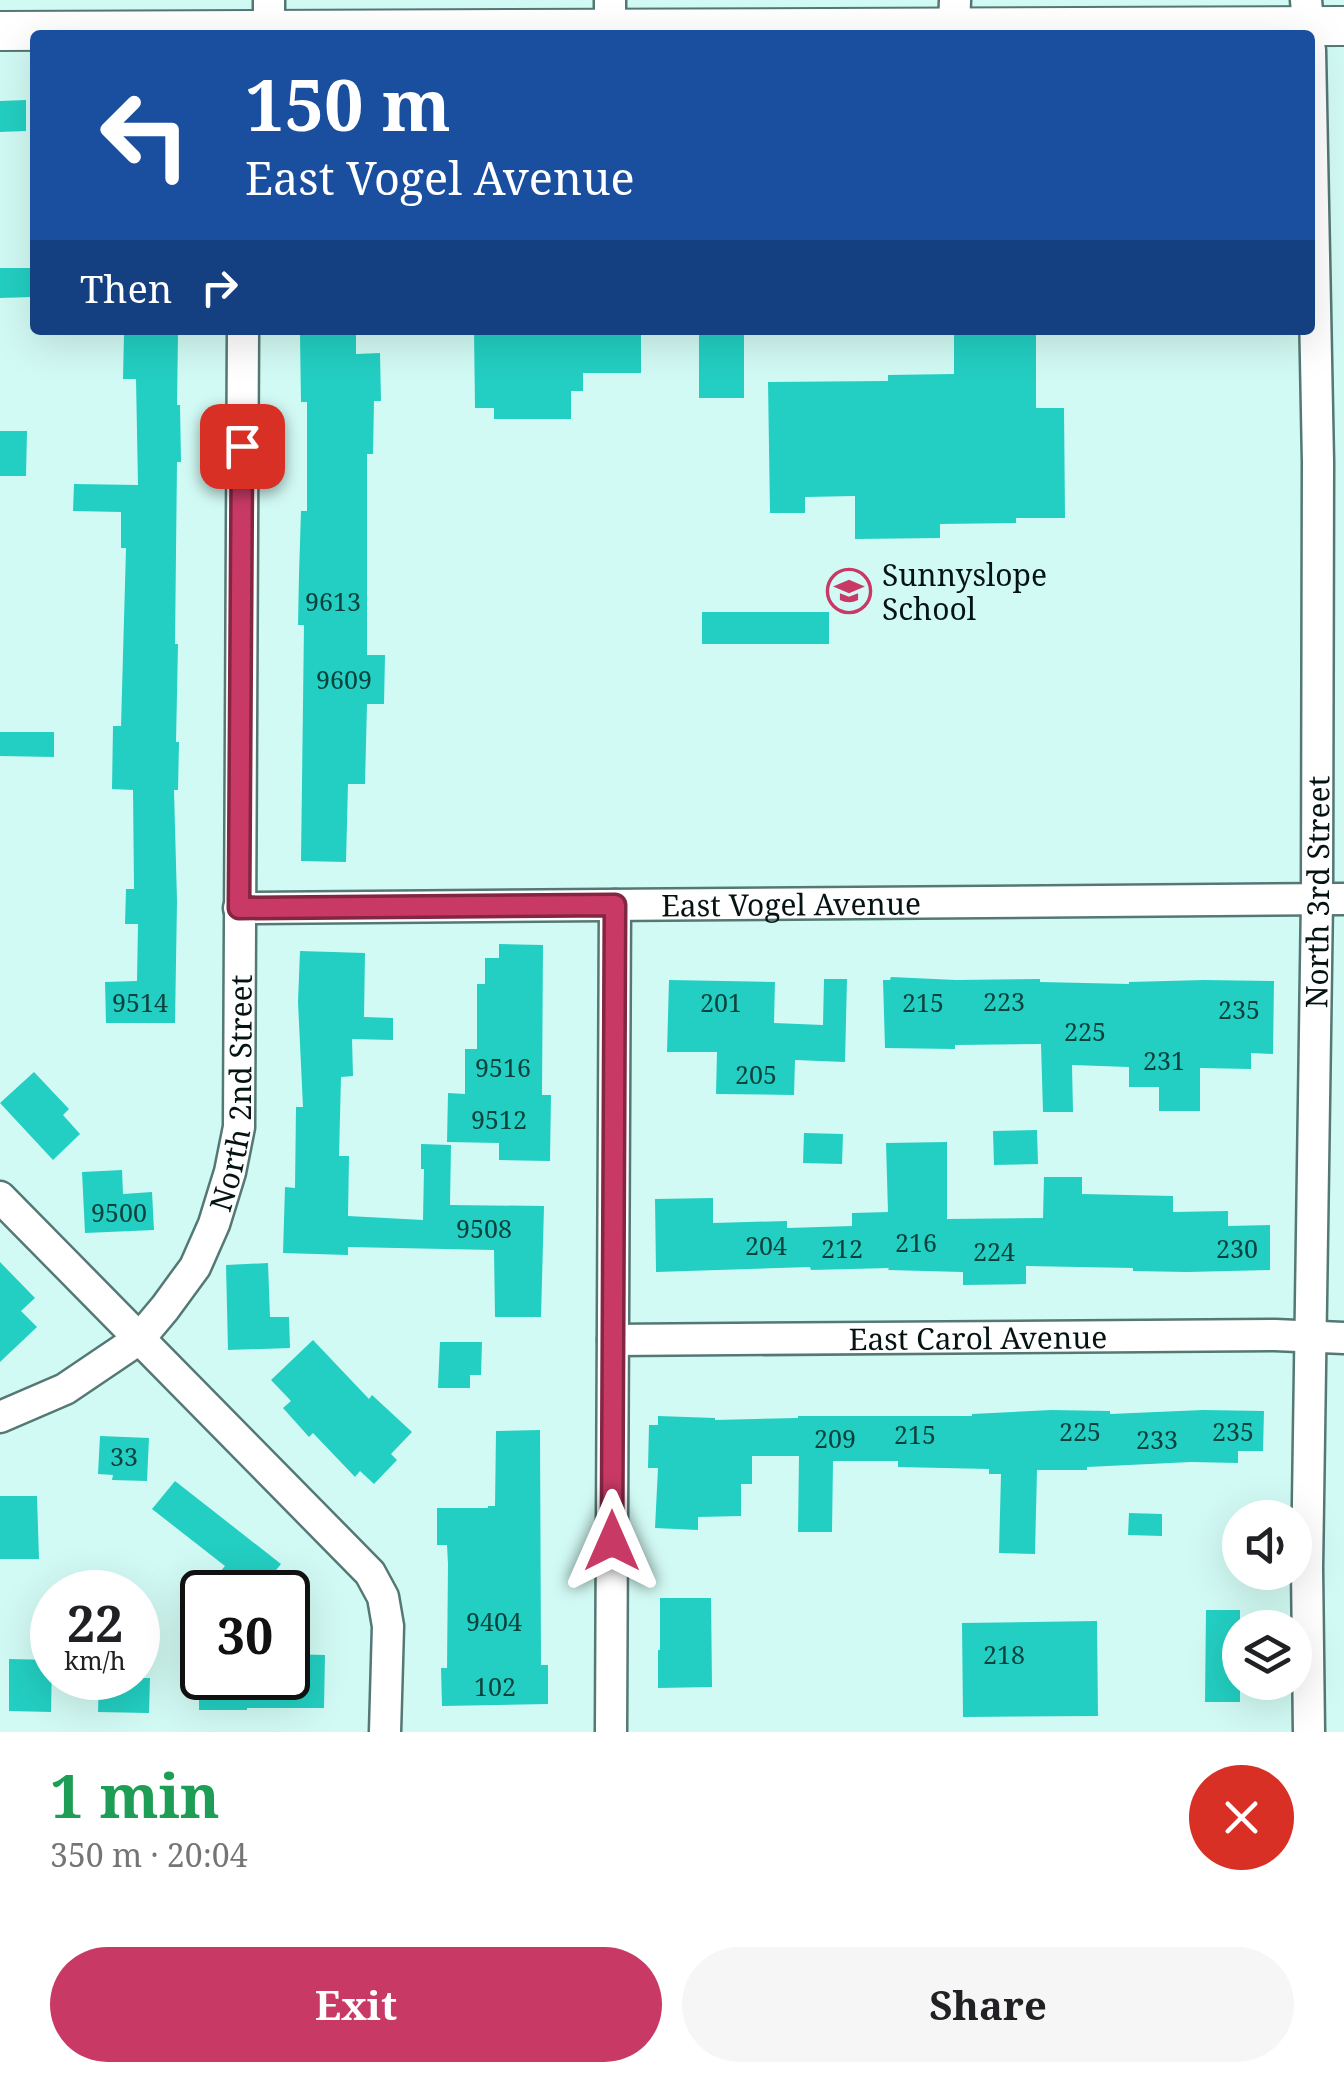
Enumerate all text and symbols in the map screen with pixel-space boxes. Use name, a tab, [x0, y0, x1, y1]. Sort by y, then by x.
text: 150 m	[245, 56, 451, 152]
icon: left	[80, 70, 210, 200]
text: East Vogel Avenue	[245, 147, 635, 208]
icon: right	[192, 260, 247, 315]
text: Then	[80, 262, 172, 314]
pin	[200, 404, 285, 489]
icon: arrive	[215, 419, 270, 474]
place label: Sunnyslope School	[882, 554, 1047, 629]
school or university icon: Sunnyslope School	[826, 568, 872, 614]
house number: 9613	[305, 584, 361, 618]
house number: 9609	[316, 662, 372, 696]
street label: North 3rd Street	[1295, 776, 1338, 1009]
street label: East Vogel Avenue	[661, 882, 921, 925]
street label: North 2nd Street	[199, 975, 260, 1216]
house number: 223	[983, 984, 1025, 1018]
house number: 9514	[112, 985, 168, 1019]
house number: 201	[700, 985, 742, 1019]
house number: 215	[902, 985, 944, 1019]
house number: 235	[1218, 992, 1260, 1026]
house number: 225	[1064, 1014, 1106, 1048]
house number: 231	[1143, 1043, 1185, 1077]
house number: 9516	[475, 1050, 531, 1084]
house number: 205	[735, 1057, 777, 1091]
house number: 9512	[471, 1102, 527, 1136]
house number: 9500	[91, 1195, 147, 1229]
house number: 9508	[456, 1211, 512, 1245]
house number: 216	[895, 1225, 937, 1259]
house number: 204	[745, 1228, 787, 1262]
house number: 212	[821, 1231, 863, 1265]
house number: 230	[1216, 1231, 1258, 1265]
house number: 224	[973, 1234, 1015, 1268]
street label: East Carol Avenue	[849, 1316, 1107, 1359]
house number: 225	[1059, 1414, 1101, 1448]
house number: 235	[1212, 1414, 1254, 1448]
house number: 215	[894, 1417, 936, 1451]
house number: 209	[814, 1421, 856, 1455]
house number: 233	[1136, 1422, 1178, 1456]
house number: 33	[110, 1439, 138, 1473]
position arrow	[560, 1489, 664, 1593]
map controls	[1222, 1500, 1312, 1700]
button: sound	[1222, 1500, 1312, 1590]
speed limit sign: 30	[180, 1570, 310, 1700]
text: 22	[67, 1589, 123, 1657]
house number: 9404	[466, 1604, 522, 1638]
button: layers	[1222, 1610, 1312, 1700]
house number: 218	[983, 1637, 1025, 1671]
text: km/h	[64, 1643, 126, 1677]
house number: 102	[474, 1669, 516, 1703]
text: 1 min	[50, 1754, 220, 1836]
button: close	[1189, 1765, 1294, 1870]
text: 350 m · 20:04	[50, 1833, 248, 1876]
button: Exit	[50, 1947, 662, 2062]
button: Share	[682, 1947, 1294, 2062]

